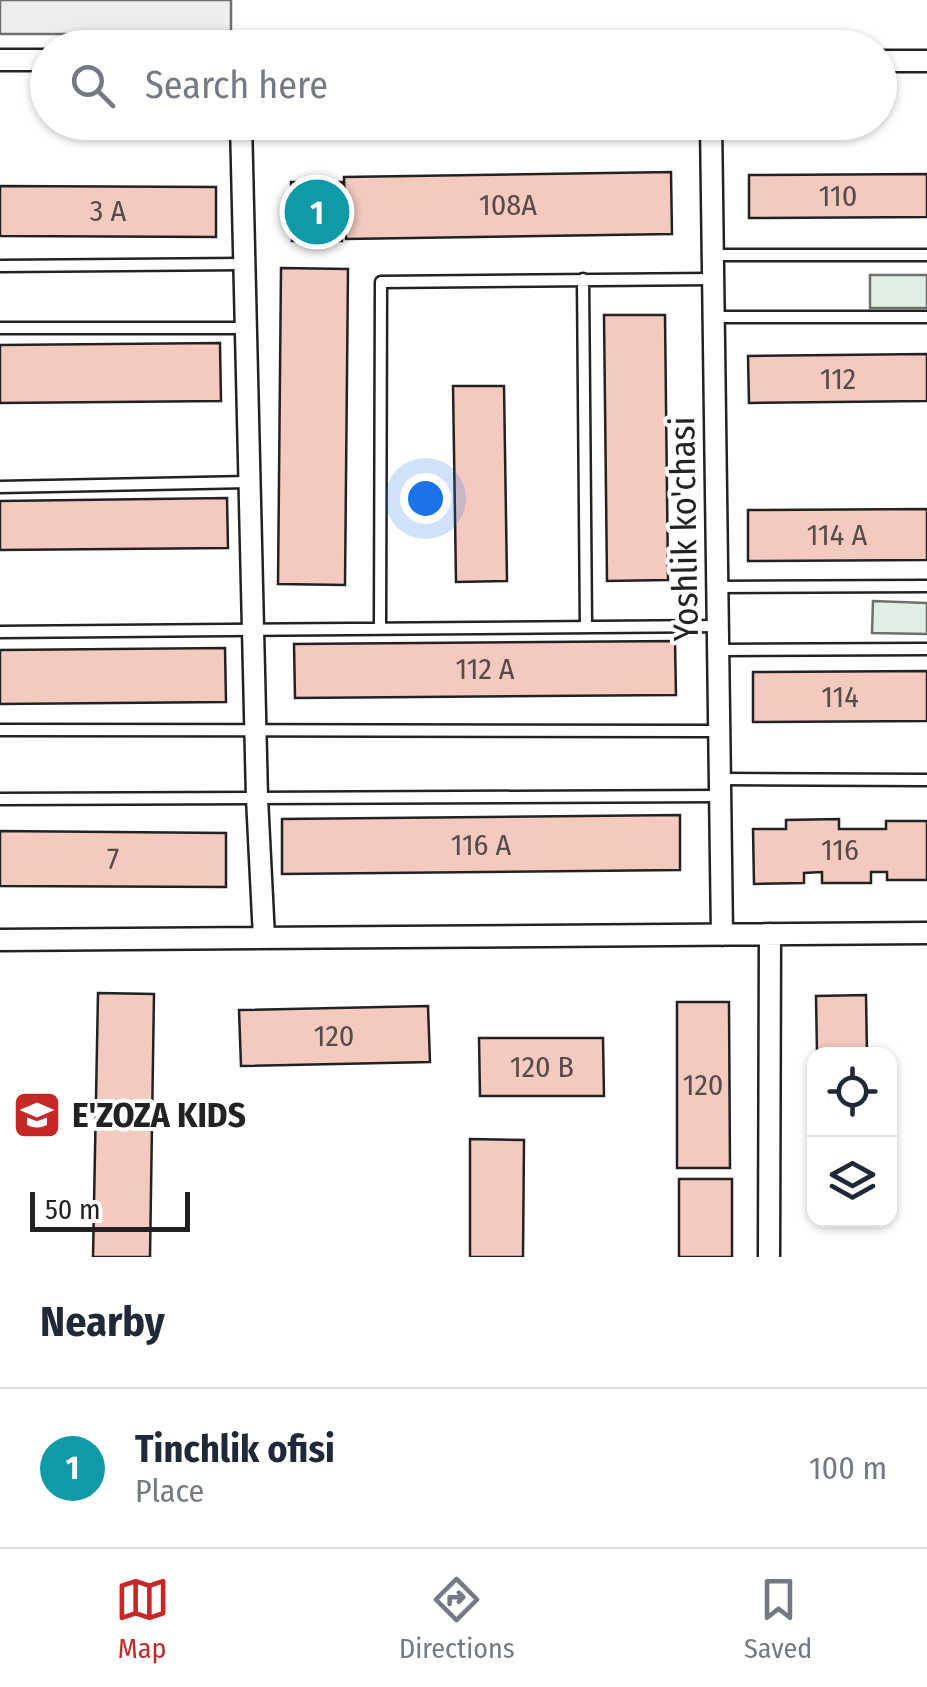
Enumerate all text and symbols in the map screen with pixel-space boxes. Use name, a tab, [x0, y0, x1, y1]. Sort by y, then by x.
search box	[30, 30, 897, 140]
icon: search	[65, 58, 120, 113]
text: Search here	[145, 62, 328, 108]
pin: 1	[284, 174, 350, 250]
house number: 110	[819, 178, 857, 214]
house number: 108A	[479, 187, 537, 223]
house number: 3 А	[90, 193, 126, 229]
house number: 112	[820, 361, 856, 397]
street label: Yoshlik ko'chasi	[661, 416, 707, 642]
your location	[400, 473, 451, 524]
house number: 114 А	[807, 517, 867, 553]
house number: 112 А	[455, 651, 515, 687]
house number: 114	[821, 679, 859, 715]
house number: 116 А	[451, 827, 512, 863]
house number: 116	[821, 832, 859, 868]
house number: 7	[107, 841, 119, 877]
house number: 120	[314, 1018, 354, 1054]
map controls	[807, 1047, 897, 1227]
button: locate	[807, 1047, 897, 1137]
house number: 120 В	[510, 1049, 574, 1085]
house number: 120	[683, 1067, 723, 1103]
school or university icon: E'ZOZA KIDS	[11, 1089, 63, 1141]
place label: E'ZOZA KIDS	[72, 1094, 246, 1136]
button: layers	[807, 1137, 897, 1227]
scale bar	[30, 1187, 190, 1232]
text: 50 m	[45, 1193, 101, 1226]
text: Nearby	[40, 1297, 165, 1347]
text: Tinchlik ofisi	[135, 1426, 335, 1472]
text: 1	[66, 1449, 79, 1487]
text: 100 m	[809, 1449, 887, 1487]
text: Place	[135, 1472, 204, 1510]
tab: Map	[115, 1572, 170, 1665]
tab: Directions	[399, 1572, 515, 1665]
tab: Saved	[744, 1572, 812, 1665]

